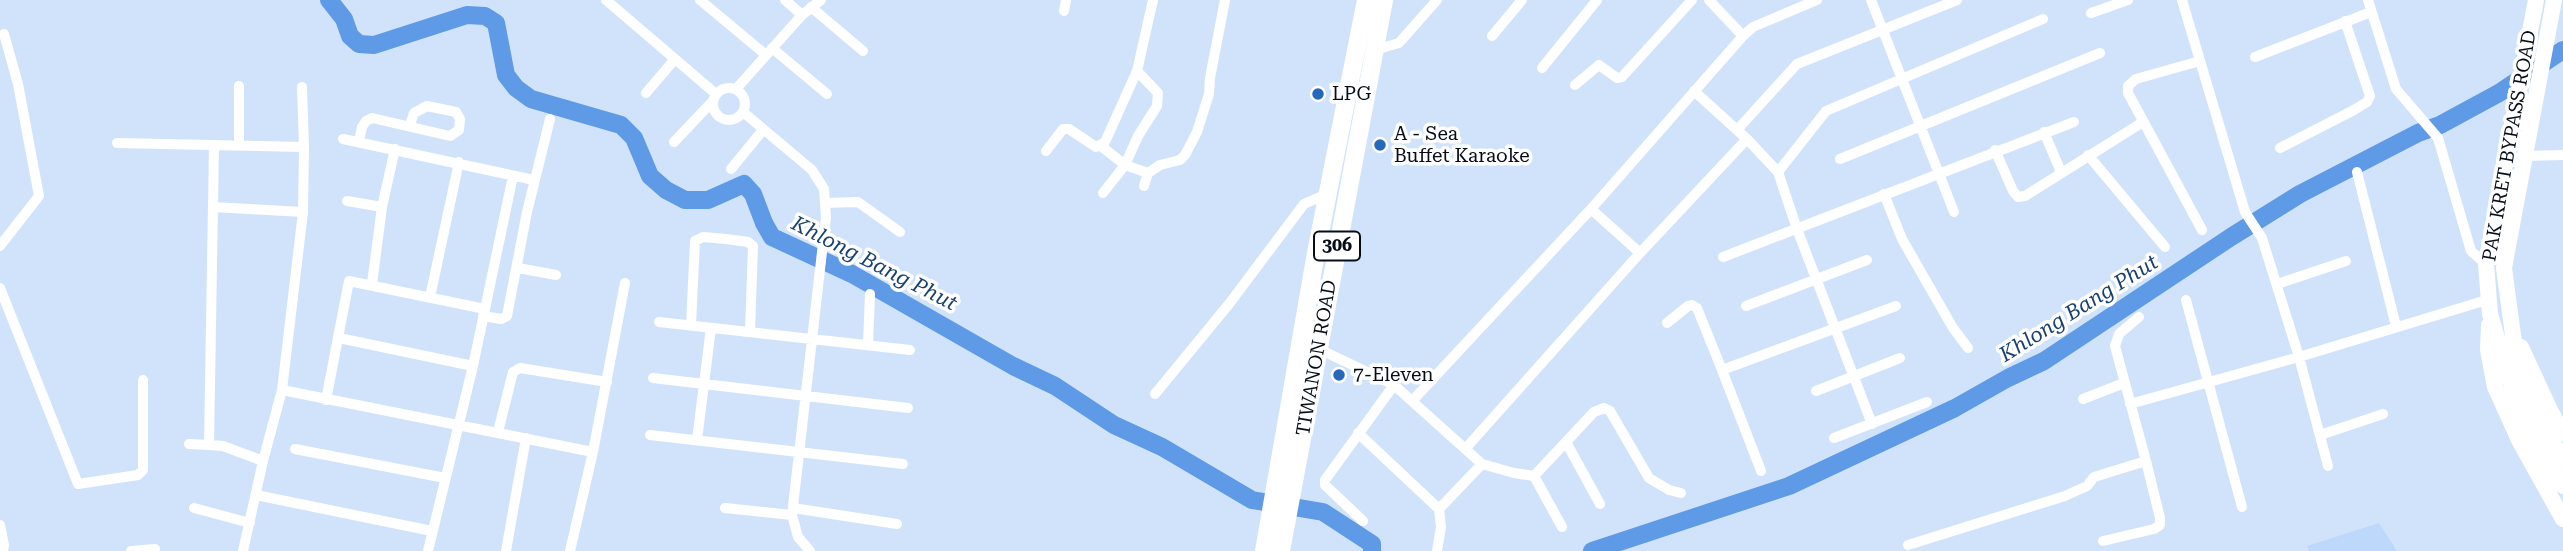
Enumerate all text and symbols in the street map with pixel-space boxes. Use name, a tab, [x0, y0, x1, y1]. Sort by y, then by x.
street label: PAK KRET BYPASS ROAD	[2478, 29, 2542, 263]
place label: LPG	[1332, 83, 1371, 105]
marker: LPG	[1310, 86, 1326, 102]
place label: A - Sea Buffet Karaoke	[1394, 123, 1530, 167]
marker: A - Sea Buffet Karaoke	[1372, 137, 1388, 153]
water label: Khlong Bang Phut	[787, 211, 961, 317]
road number: 306	[1314, 232, 1360, 260]
water label: Khlong Bang Phut	[1995, 250, 2163, 368]
street label: TIWANON ROAD	[1292, 278, 1342, 438]
place label: 7-Eleven	[1353, 364, 1434, 386]
marker: 7-Eleven	[1331, 367, 1347, 383]

